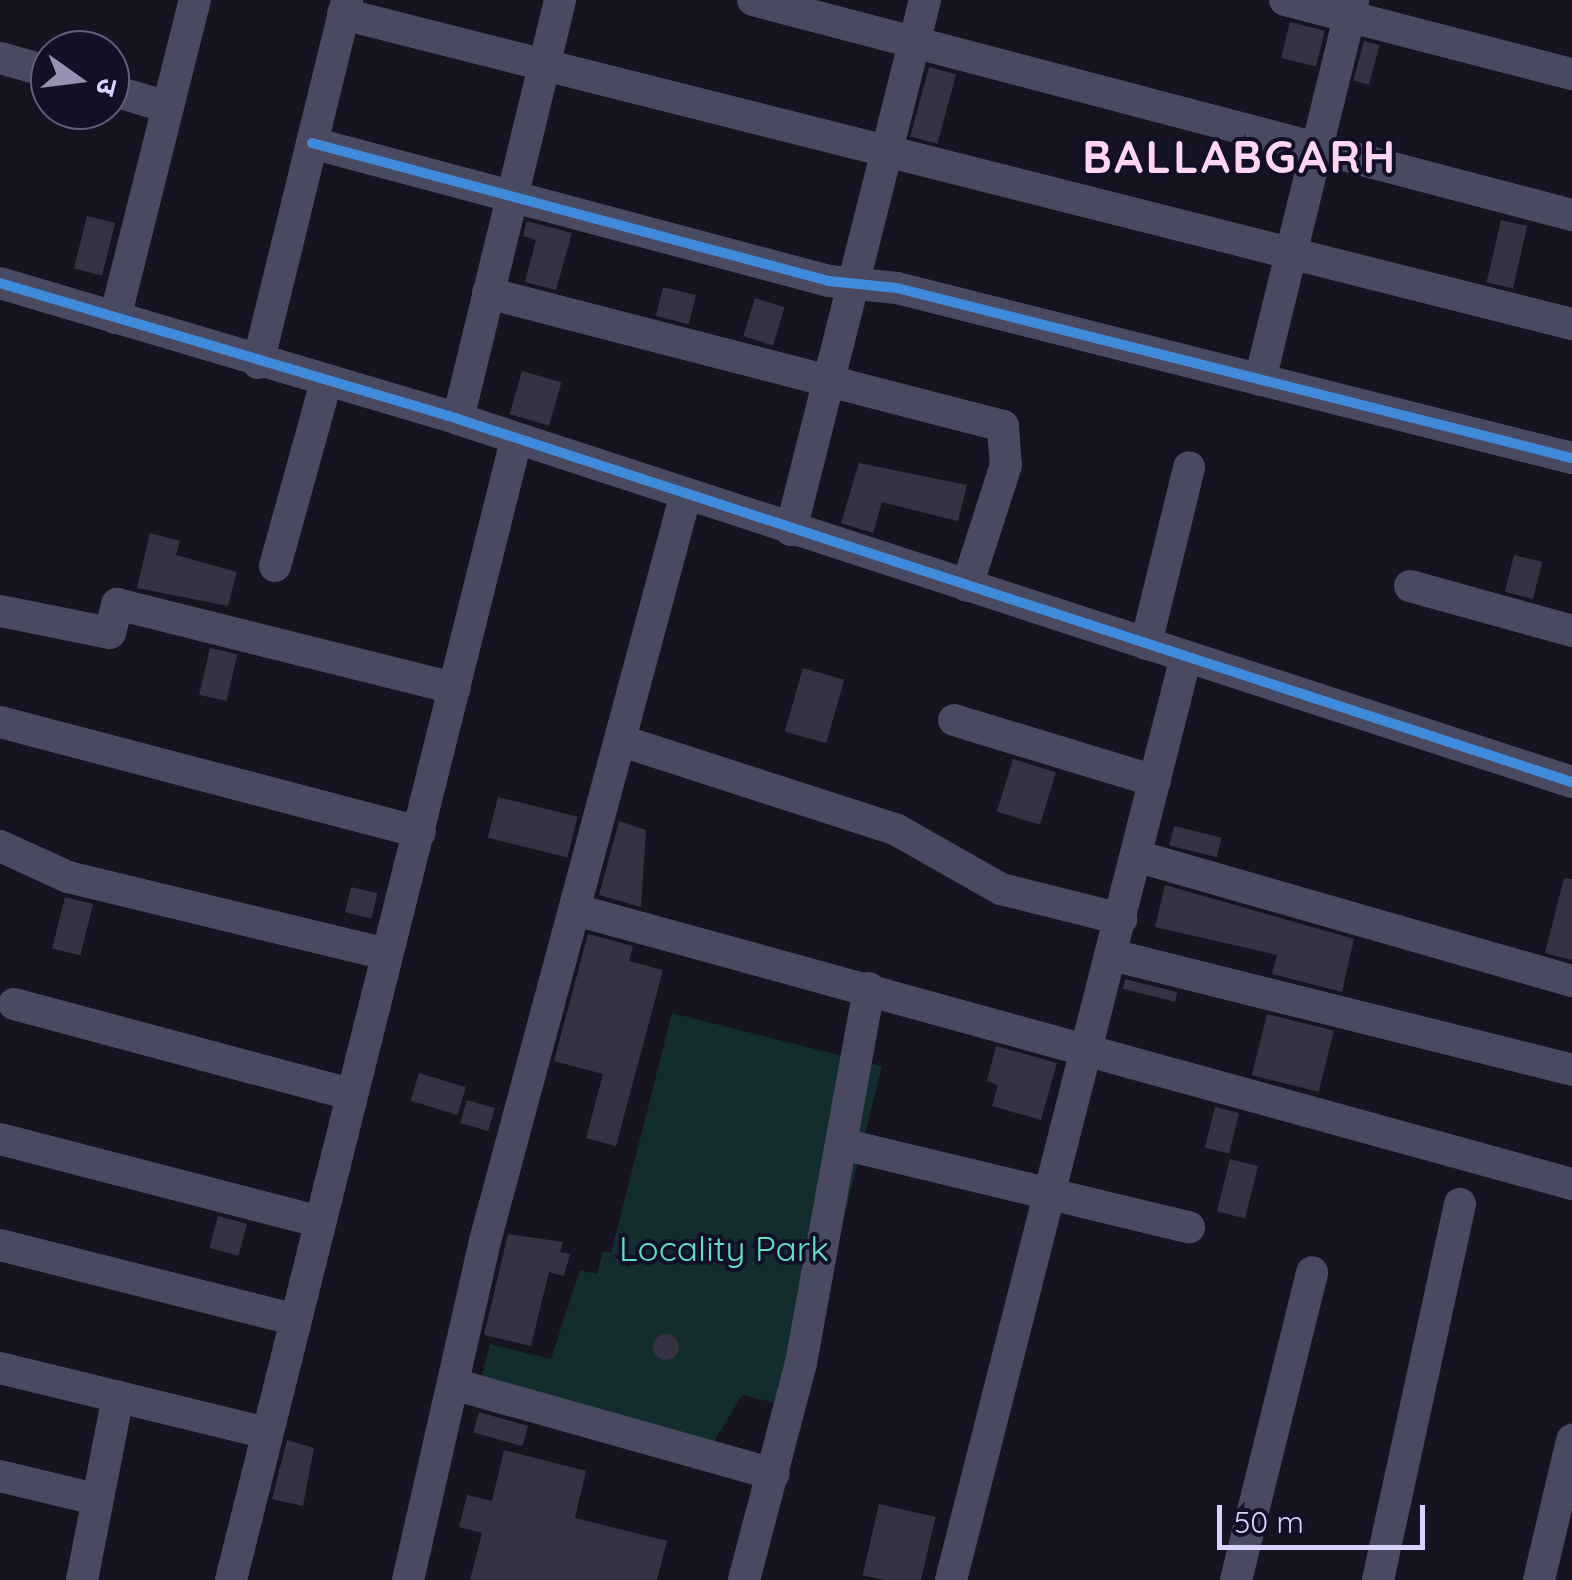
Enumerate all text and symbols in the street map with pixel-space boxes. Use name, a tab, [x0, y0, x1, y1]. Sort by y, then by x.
north arrow	[30, 30, 130, 130]
text: उ	[89, 75, 127, 99]
district label: BALLABGARH	[1082, 130, 1398, 184]
park label: Locality Park	[619, 1227, 829, 1269]
scale bar	[1222, 1485, 1430, 1547]
text: 50 m	[1234, 1503, 1304, 1541]

